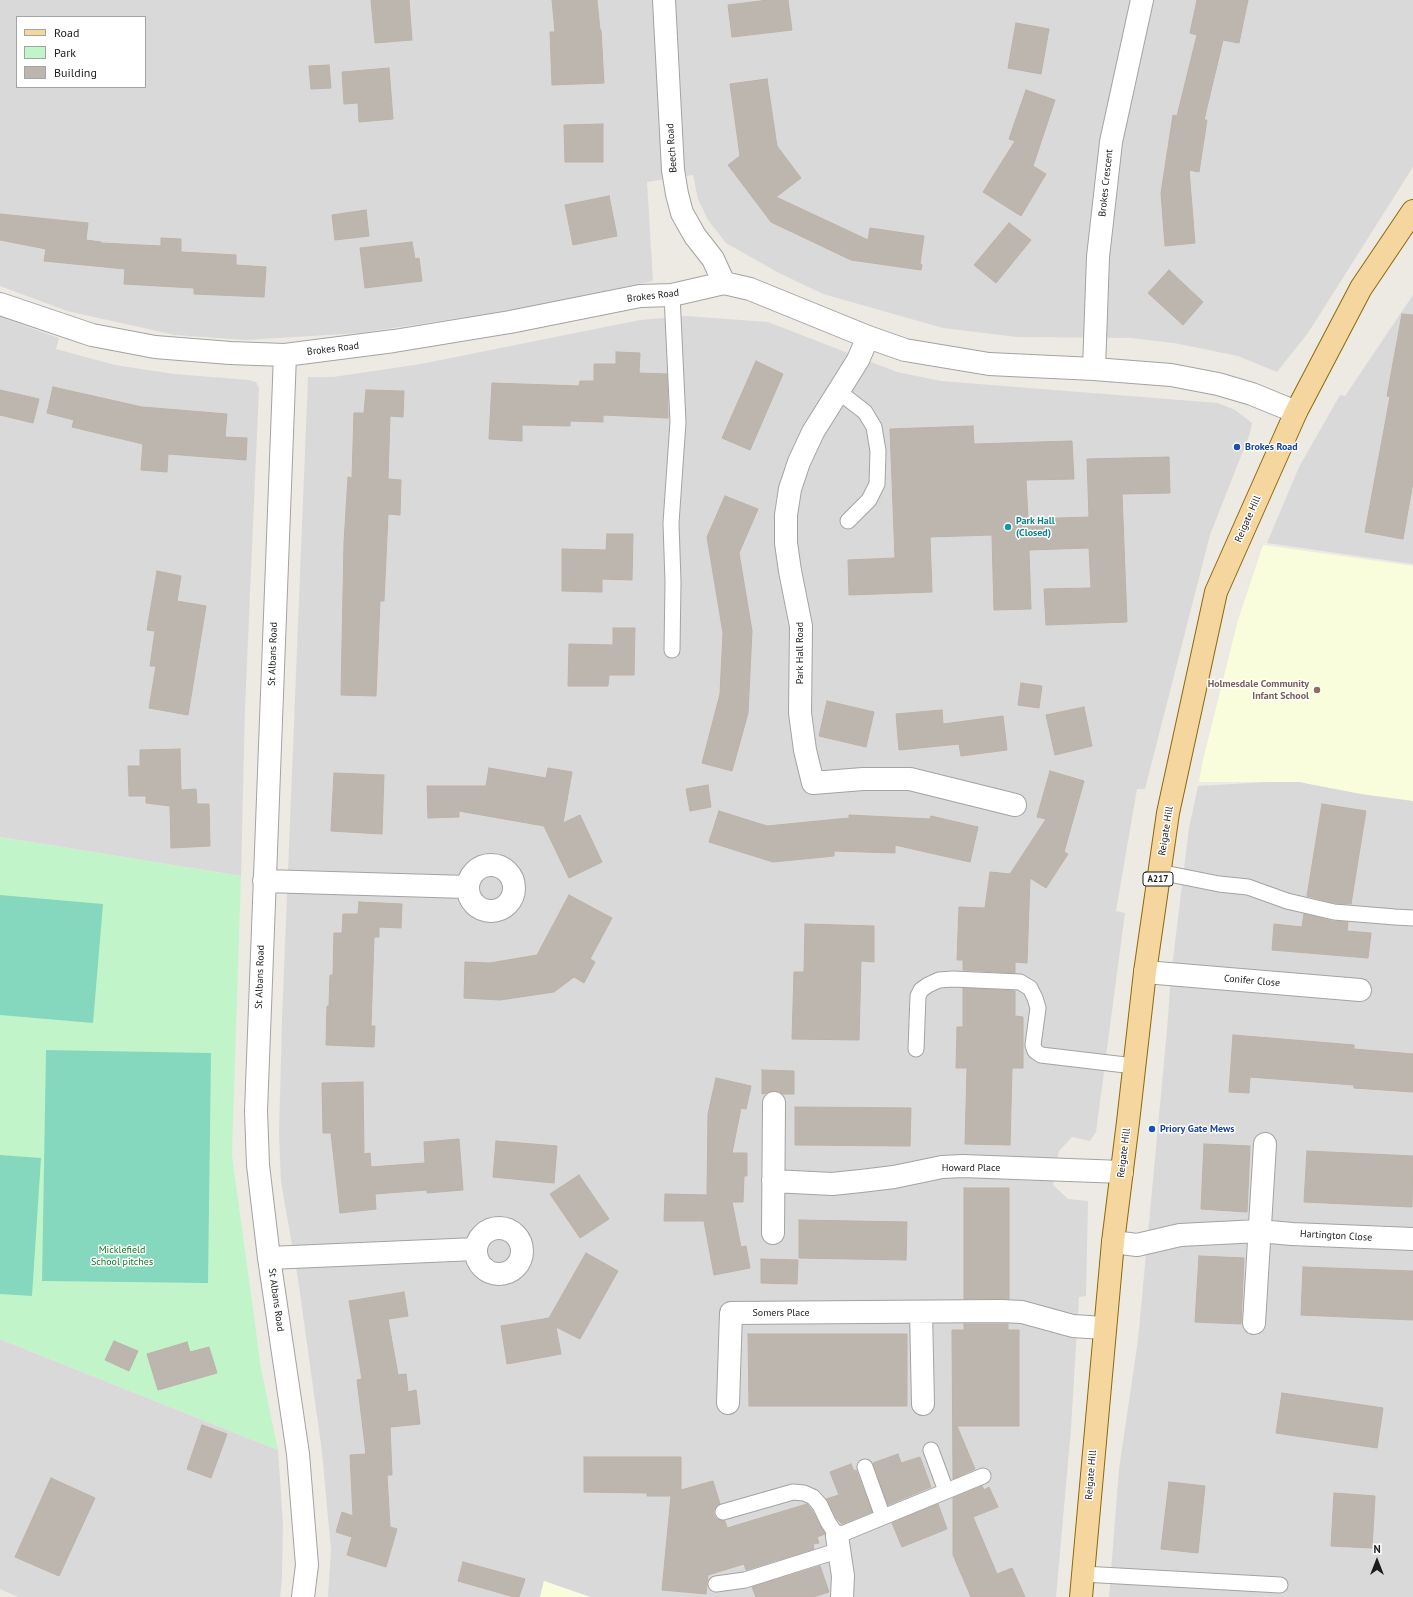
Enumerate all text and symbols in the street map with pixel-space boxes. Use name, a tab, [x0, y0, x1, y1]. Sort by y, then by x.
legend	[16, 16, 146, 88]
text: Road	[54, 25, 79, 40]
text: Park	[54, 45, 76, 60]
text: Building	[54, 65, 97, 80]
street label: Beech Road	[664, 123, 680, 173]
street label: Brokes Crescent	[1096, 149, 1116, 217]
street label: Brokes Road	[626, 287, 680, 305]
street label: Brokes Road	[306, 340, 360, 358]
place label: Brokes Road	[1245, 441, 1298, 453]
marker: Brokes Road	[1232, 442, 1242, 452]
street label: Reigate Hill	[1232, 494, 1264, 544]
place label: Park Hall (Closed)	[1016, 515, 1055, 538]
marker: Park Hall (Closed)	[1003, 522, 1013, 532]
street label: St Albans Road	[266, 622, 280, 686]
street label: Park Hall Road	[794, 622, 806, 684]
place label: Holmesdale Community Infant School	[1208, 678, 1309, 702]
marker: Holmesdale Community Infant School	[1312, 685, 1322, 695]
street label: Reigate Hill	[1156, 805, 1176, 857]
road number: A217	[1143, 872, 1173, 886]
street label: St Albans Road	[253, 945, 267, 1009]
street label: Conifer Close	[1223, 973, 1281, 989]
place label: Priory Gate Mews	[1160, 1123, 1234, 1135]
marker: Priory Gate Mews	[1147, 1124, 1157, 1134]
street label: Reigate Hill	[1115, 1128, 1133, 1178]
street label: Howard Place	[942, 1162, 1000, 1174]
street label: Hartington Close	[1300, 1228, 1372, 1244]
park label: Micklefield School pitches	[91, 1244, 153, 1268]
street label: St Albans Road	[266, 1267, 286, 1333]
street label: Somers Place	[753, 1307, 809, 1319]
street label: Reigate Hill	[1083, 1450, 1099, 1500]
north arrow	[1357, 1541, 1397, 1581]
text: N	[1373, 1542, 1381, 1556]

